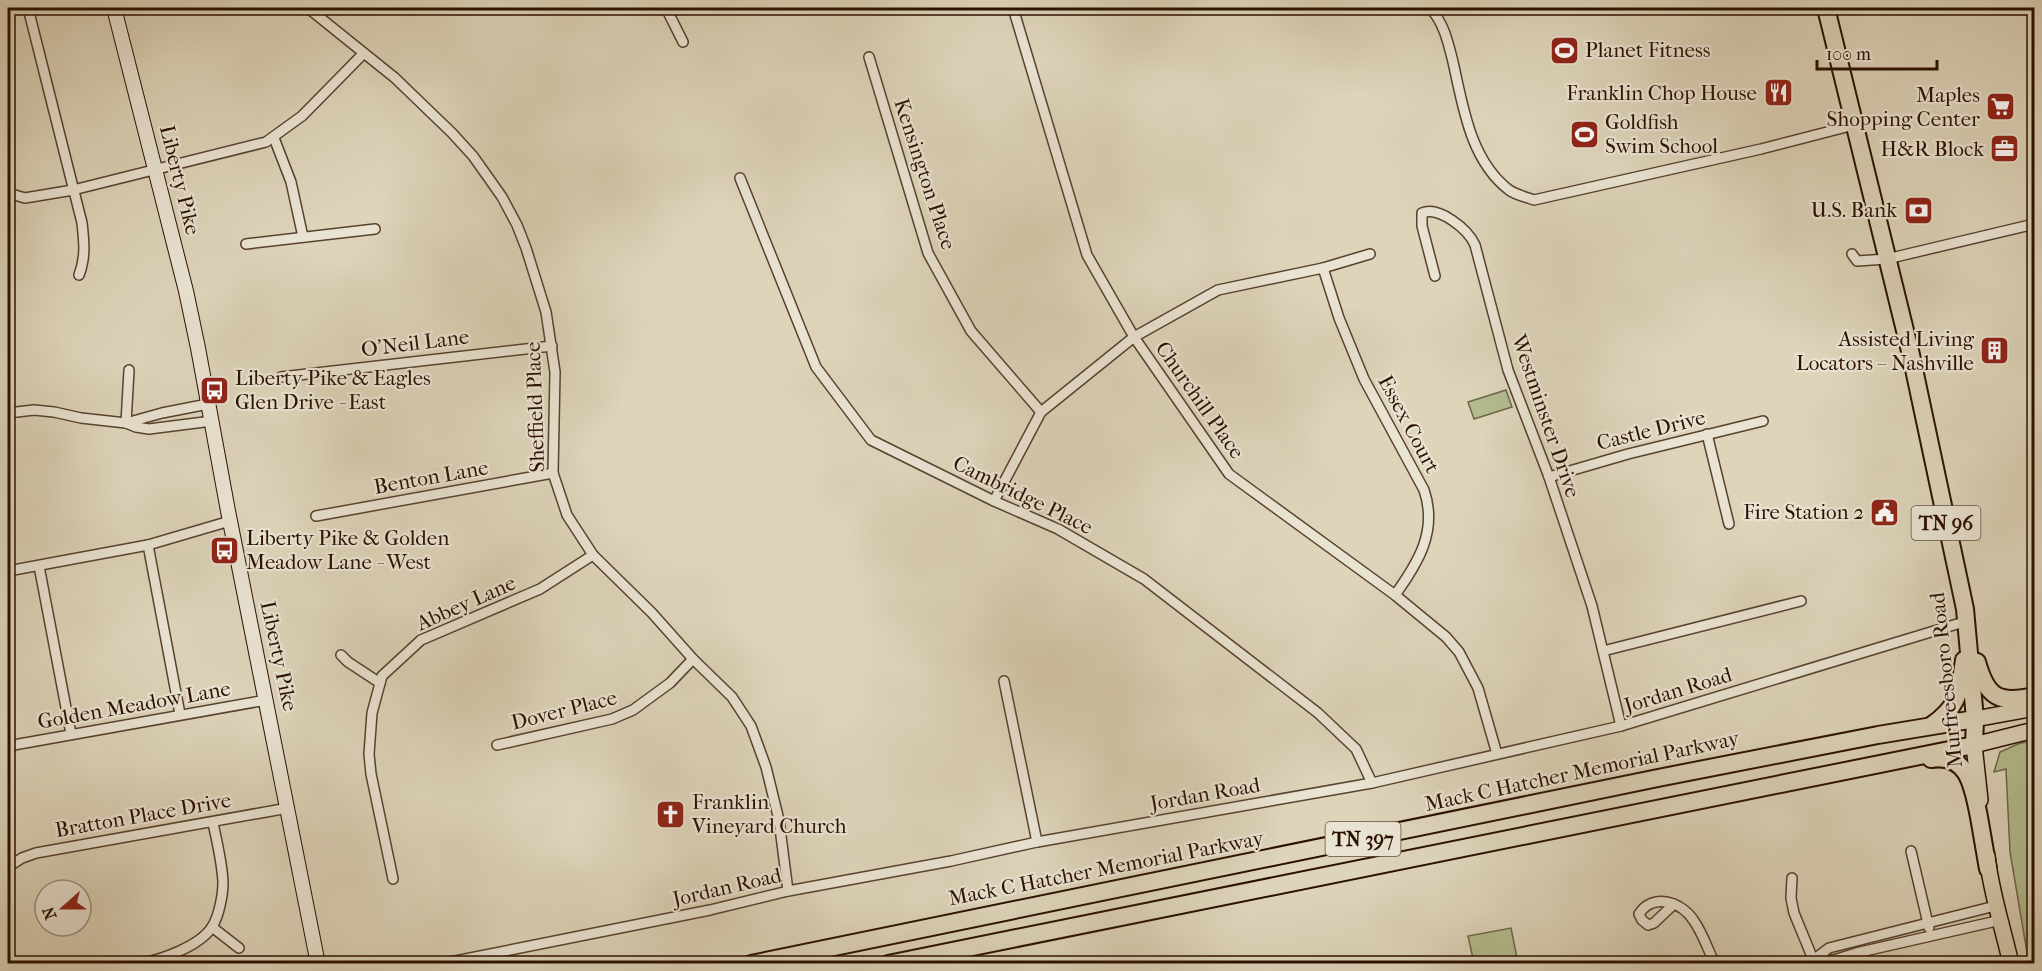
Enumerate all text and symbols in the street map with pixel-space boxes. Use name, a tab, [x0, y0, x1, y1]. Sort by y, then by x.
scale bar	[1817, 33, 1937, 71]
sports icon: Planet Fitness	[1548, 34, 1580, 66]
place label: Planet Fitness	[1585, 38, 1711, 62]
text: 100 m	[1826, 44, 1871, 65]
restaurant icon: Franklin Chop House	[1762, 77, 1794, 109]
place label: Franklin Chop House	[1566, 81, 1757, 105]
place label: Maples Shopping Center	[1827, 83, 1980, 131]
supermarket icon: Maples Shopping Center	[1985, 91, 2017, 123]
street label: Kensington Place	[889, 95, 961, 253]
place label: Goldfish Swim School	[1605, 110, 1718, 158]
sports icon: Goldfish Swim School	[1568, 118, 1600, 150]
street label: Liberty Pike	[155, 123, 205, 237]
office icon: H&R Block	[1989, 133, 2021, 165]
place label: H&R Block	[1880, 137, 1984, 161]
bank icon: U.S. Bank	[1902, 194, 1934, 226]
place label: U.S. Bank	[1811, 198, 1897, 222]
street label: O'Neil Lane	[360, 324, 470, 362]
place label: Assisted Living Locators – Nashville	[1796, 327, 1975, 375]
street label: Westminster Drive	[1506, 330, 1585, 501]
building icon: Assisted Living Locators – Nashville	[1979, 335, 2011, 367]
street label: Churchill Place	[1151, 337, 1249, 463]
street label: Sheffield Place	[521, 341, 549, 473]
place label: Liberty Pike & Eagles Glen Drive - East	[235, 366, 431, 414]
street label: Essex Court	[1373, 371, 1445, 477]
bus stop icon: Liberty Pike & Eagles Glen Drive - East	[198, 374, 230, 406]
street label: Castle Drive	[1594, 405, 1708, 455]
street label: Cambridge Place	[949, 451, 1097, 539]
street label: Benton Lane	[372, 455, 490, 499]
public building icon: Fire Station 2	[1869, 496, 1901, 528]
place label: Fire Station 2	[1743, 500, 1864, 524]
road number: TN 96	[1912, 506, 1980, 540]
place label: Liberty Pike & Golden Meadow Lane - West	[246, 526, 449, 574]
bus stop icon: Liberty Pike & Golden Meadow Lane - West	[209, 534, 241, 566]
street label: Abbey Lane	[412, 570, 519, 636]
street label: Murfreesboro Road	[1925, 591, 1967, 769]
street label: Liberty Pike	[256, 599, 302, 713]
street label: Jordan Road	[1619, 662, 1735, 718]
street label: Golden Meadow Lane	[36, 676, 232, 734]
street label: Dover Place	[509, 685, 619, 735]
street label: Mack C Hatcher Memorial Parkway	[1423, 726, 1742, 816]
street label: Jordan Road	[1146, 772, 1262, 816]
street label: Bratton Place Drive	[53, 788, 233, 842]
place label: Franklin Vineyard Church	[691, 790, 847, 838]
church icon: Franklin Vineyard Church	[655, 798, 687, 830]
road number: TN 397	[1326, 822, 1400, 856]
street label: Mack C Hatcher Memorial Parkway	[946, 825, 1266, 910]
street label: Jordan Road	[668, 863, 784, 912]
north arrow	[33, 878, 93, 938]
text: N	[38, 903, 61, 922]

